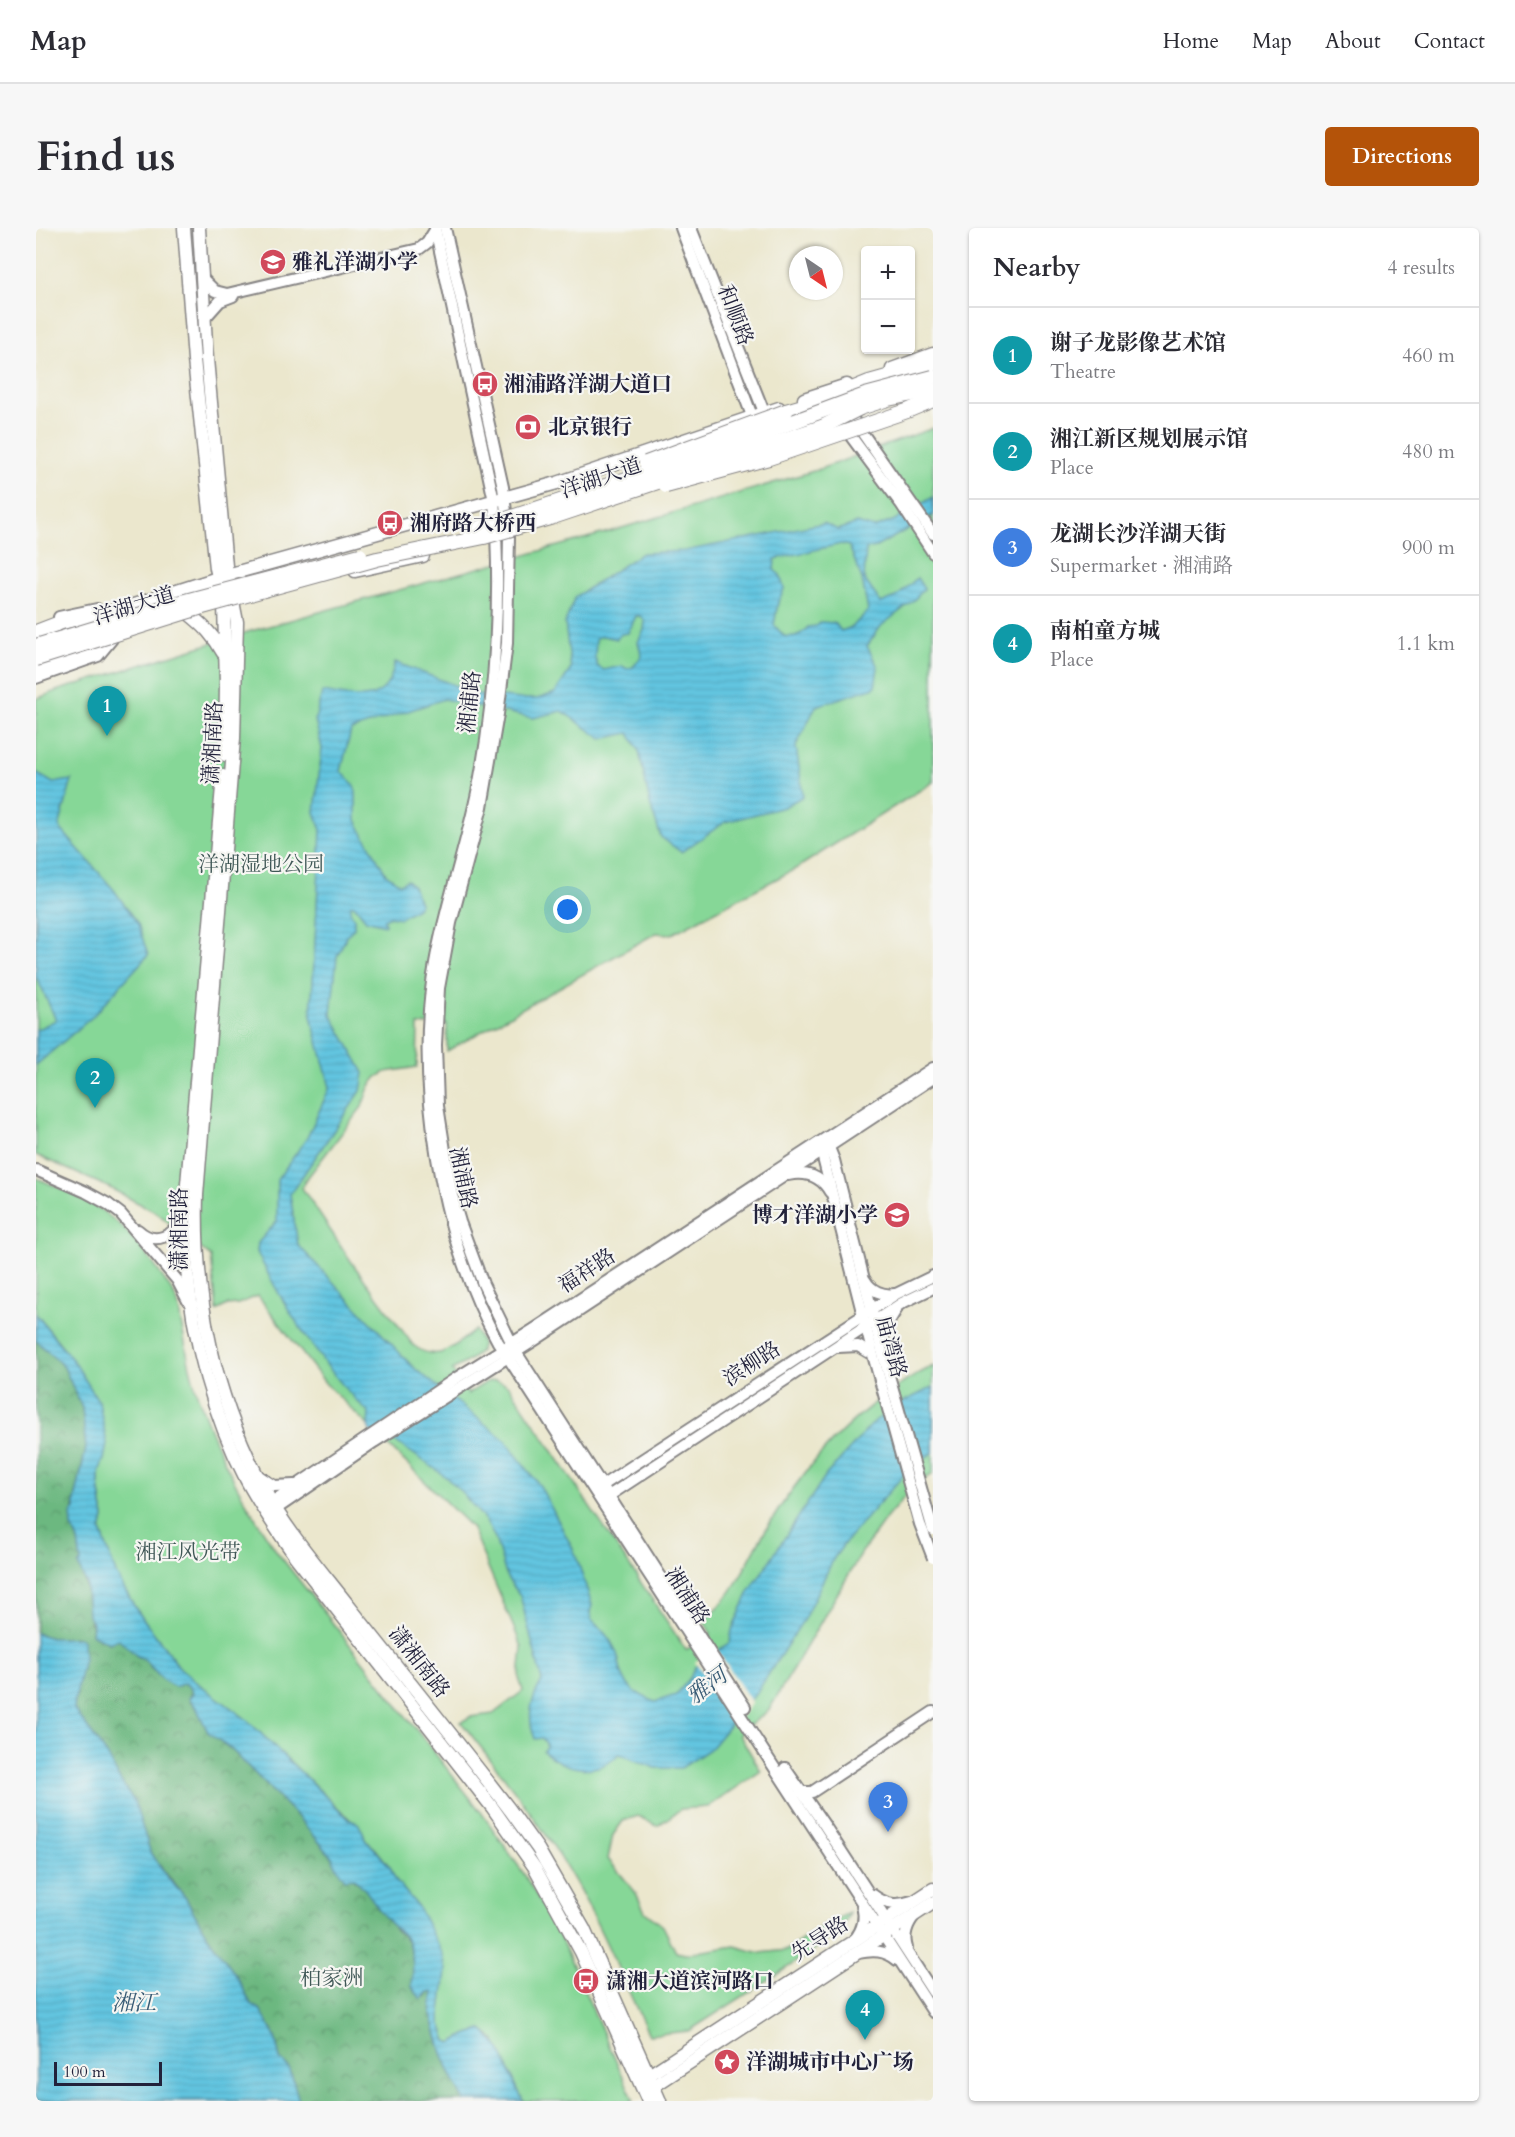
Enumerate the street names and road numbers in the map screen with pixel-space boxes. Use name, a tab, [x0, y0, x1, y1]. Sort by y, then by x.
street label: 和顺路	[710, 280, 760, 350]
street label: 洋湖大道	[557, 451, 645, 505]
street label: 洋湖大道	[90, 580, 178, 632]
street label: 湘浦路	[452, 669, 488, 735]
street label: 潇湘南路	[196, 700, 230, 786]
street label: 湘浦路	[442, 1144, 484, 1212]
street label: 潇湘南路	[165, 1187, 194, 1271]
street label: 福祥路	[553, 1242, 621, 1300]
street label: 庙湾路	[869, 1313, 913, 1381]
street label: 滨柳路	[718, 1335, 786, 1393]
street label: 湘浦路	[658, 1562, 716, 1630]
street label: 潇湘南路	[382, 1620, 456, 1704]
street label: 先导路	[786, 1910, 854, 1968]

